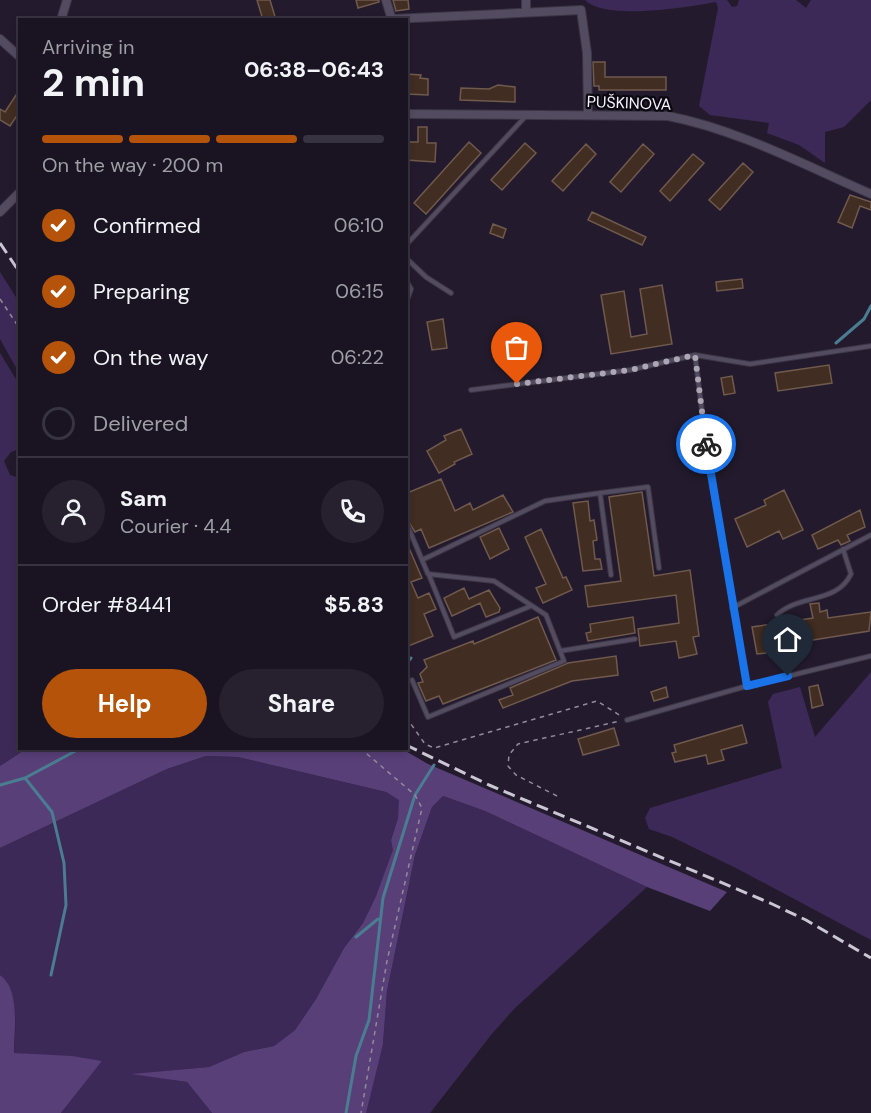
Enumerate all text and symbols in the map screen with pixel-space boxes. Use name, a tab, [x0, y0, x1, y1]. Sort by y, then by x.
text: Arriving in	[42, 34, 134, 60]
text: 06:38–06:43	[244, 55, 384, 84]
text: 2 min	[42, 57, 145, 108]
street label: PUŠKINOVA	[586, 91, 672, 115]
text: On the way · 200 m	[42, 152, 223, 178]
icon: check	[42, 209, 75, 242]
text: Confirmed	[93, 211, 201, 240]
text: 06:10	[334, 212, 384, 238]
icon: check	[42, 275, 75, 308]
text: Preparing	[93, 277, 190, 306]
text: 06:15	[335, 278, 384, 304]
pin	[491, 322, 542, 384]
icon: bag	[500, 331, 533, 364]
icon: check	[42, 341, 75, 374]
text: On the way	[93, 343, 208, 372]
text: 06:22	[331, 344, 384, 370]
text: Delivered	[93, 409, 188, 438]
courier	[676, 414, 736, 474]
icon: bike	[690, 428, 723, 461]
button: person	[42, 480, 105, 543]
button: phone	[321, 480, 384, 543]
text: Sam	[120, 484, 167, 513]
text: Courier · 4.4	[120, 513, 231, 539]
text: Order #8441	[42, 590, 172, 619]
text: $5.83	[324, 590, 384, 619]
pin	[762, 614, 813, 676]
icon: home	[771, 623, 804, 656]
button: Help	[42, 669, 207, 738]
button: Share	[219, 669, 384, 738]

